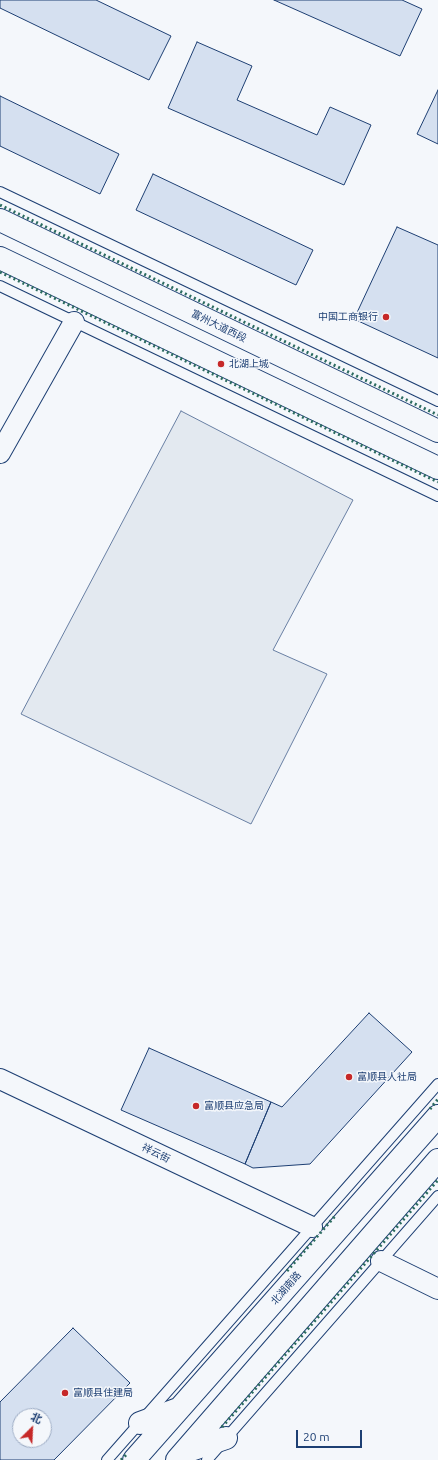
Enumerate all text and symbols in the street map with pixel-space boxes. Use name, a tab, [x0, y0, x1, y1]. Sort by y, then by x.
street label: 富州大道西段	[189, 307, 249, 345]
place label: 中国工商银行	[318, 311, 378, 323]
marker: 中国工商银行	[381, 312, 391, 322]
place label: 北湖上城	[229, 358, 269, 370]
marker: 北湖上城	[216, 359, 226, 369]
place label: 富顺县人社局	[357, 1071, 417, 1083]
marker: 富顺县人社局	[344, 1072, 354, 1082]
place label: 富顺县应急局	[204, 1100, 264, 1112]
marker: 富顺县应急局	[191, 1101, 201, 1111]
street label: 祥云街	[140, 1141, 172, 1165]
street label: 北湖南路	[268, 1269, 304, 1307]
place label: 富顺县住建局	[73, 1387, 133, 1399]
marker: 富顺县住建局	[60, 1388, 70, 1398]
north arrow	[12, 1408, 52, 1448]
text: 北	[29, 1410, 44, 1426]
scale bar	[298, 1422, 364, 1448]
text: 20 m	[303, 1430, 330, 1443]

